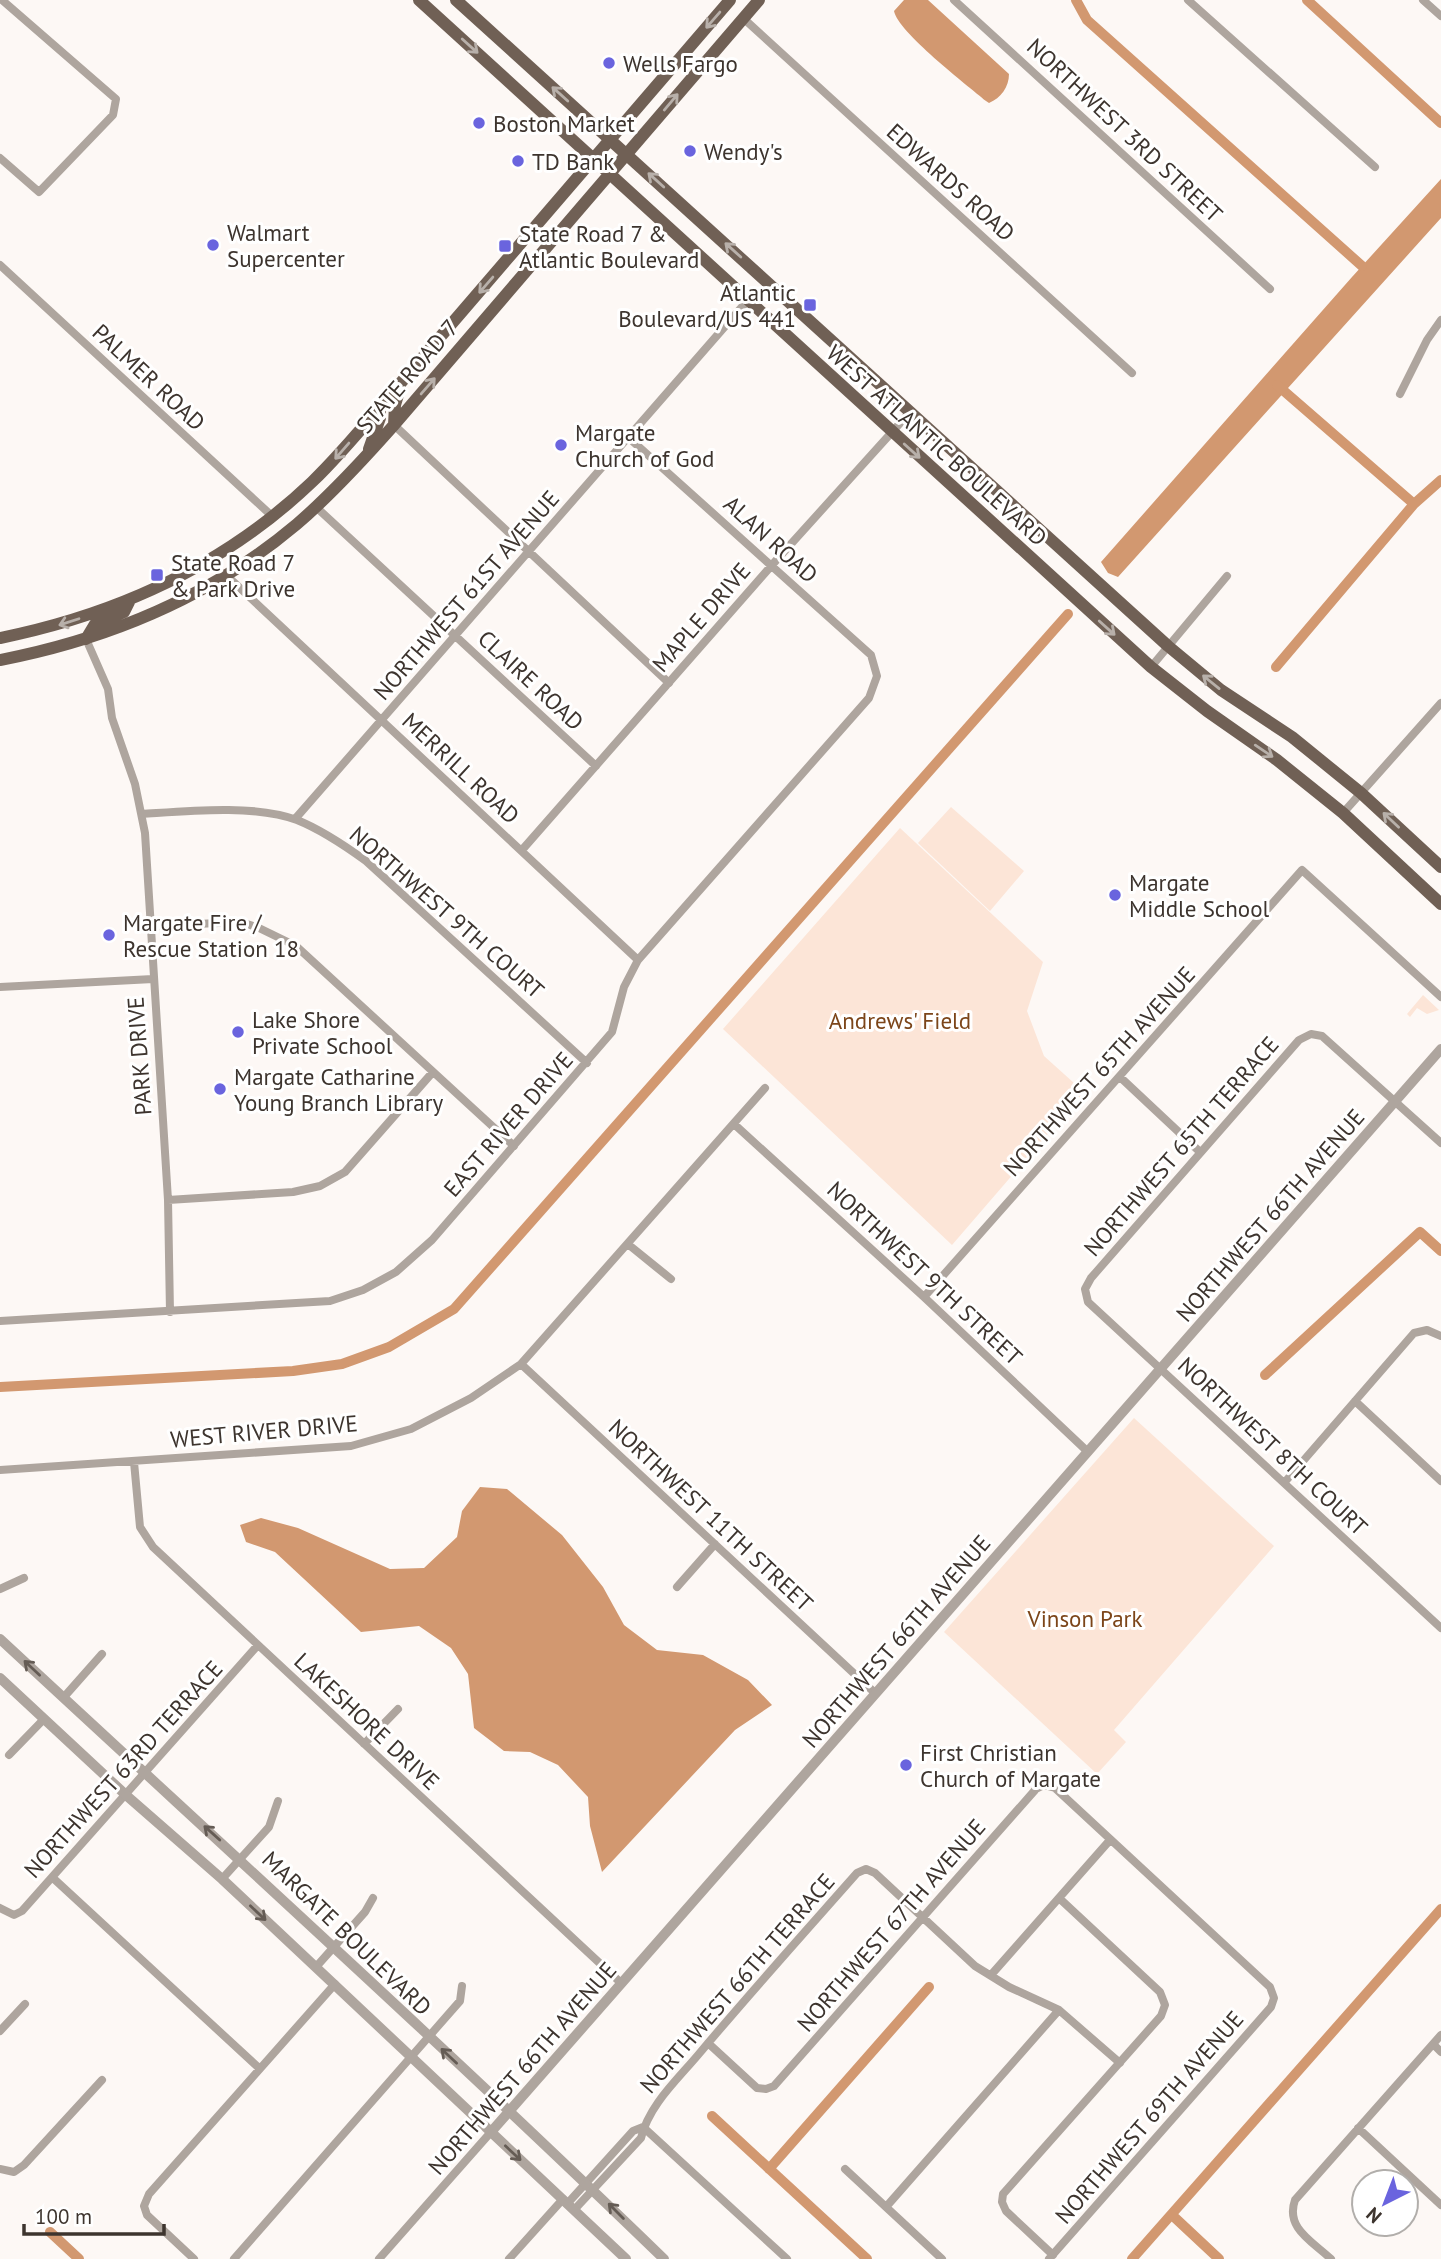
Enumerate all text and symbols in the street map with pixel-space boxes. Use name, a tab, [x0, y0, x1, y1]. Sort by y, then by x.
one-way arrow	[705, 11, 721, 29]
street label: NORTHWEST 3RD STREET	[1021, 32, 1229, 228]
one-way arrow	[461, 38, 479, 54]
place label: Wells Fargo	[623, 49, 738, 78]
marker: Wells Fargo	[601, 55, 617, 71]
one-way arrow	[552, 85, 569, 102]
one-way arrow	[663, 93, 679, 111]
place label: Boston Market	[493, 109, 635, 138]
marker: Boston Market	[471, 115, 487, 131]
street label: EDWARDS ROAD	[881, 117, 1021, 247]
place label: Wendy's	[704, 137, 783, 166]
marker: Wendy's	[682, 143, 698, 159]
place label: TD Bank	[532, 147, 614, 176]
marker: TD Bank	[510, 153, 526, 169]
one-way arrow	[648, 172, 665, 189]
place label: Walmart Supercenter	[227, 218, 345, 273]
place label: State Road 7 & Atlantic Boulevard	[519, 219, 699, 274]
marker: Walmart Supercenter	[205, 237, 221, 253]
marker: State Road 7 & Atlantic Boulevard	[497, 238, 513, 254]
one-way arrow	[724, 242, 742, 258]
one-way arrow	[478, 276, 494, 294]
place label: Atlantic Boulevard/US 441	[618, 278, 796, 333]
marker: Atlantic Boulevard/US 441	[802, 297, 818, 313]
street label: STATE ROAD 7	[350, 313, 464, 439]
street label: PALMER ROAD	[87, 317, 211, 437]
street label: WEST ATLANTIC BOULEVARD	[821, 338, 1053, 552]
one-way arrow	[420, 377, 436, 395]
place label: Margate Church of God	[575, 418, 714, 473]
marker: Margate Church of God	[553, 437, 569, 453]
one-way arrow	[334, 442, 350, 460]
one-way arrow	[903, 443, 920, 460]
street label: NORTHWEST 61ST AVENUE	[367, 484, 565, 706]
street label: ALAN ROAD	[718, 489, 824, 589]
place label: State Road 7 & Park Drive	[171, 548, 295, 603]
street label: MAPLE DRIVE	[646, 556, 756, 678]
marker: State Road 7 & Park Drive	[149, 567, 165, 583]
one-way arrow	[59, 617, 81, 629]
one-way arrow	[1098, 620, 1116, 636]
street label: CLAIRE ROAD	[472, 624, 590, 736]
one-way arrow	[1203, 674, 1221, 689]
street label: MERRILL ROAD	[396, 706, 526, 830]
one-way arrow	[1254, 744, 1274, 758]
one-way arrow	[1383, 812, 1400, 829]
street label: NORTHWEST 9TH COURT	[344, 820, 550, 1005]
place label: Margate Middle School	[1129, 868, 1269, 923]
marker: Margate Middle School	[1107, 887, 1123, 903]
place label: Margate Fire / Rescue Station 18	[123, 908, 299, 963]
marker: Margate Fire / Rescue Station 18	[101, 927, 117, 943]
street label: NORTHWEST 65TH AVENUE	[997, 960, 1201, 1182]
street label: PARK DRIVE	[120, 996, 158, 1116]
place label: Lake Shore Private School	[252, 1005, 393, 1060]
park label: Andrews' Field	[829, 1006, 971, 1035]
marker: Lake Shore Private School	[230, 1024, 246, 1040]
street label: NORTHWEST 65TH TERRACE	[1077, 1030, 1285, 1262]
street label: EAST RIVER DRIVE	[437, 1046, 579, 1202]
place label: Margate Catharine Young Branch Library	[234, 1062, 444, 1117]
marker: Margate Catharine Young Branch Library	[212, 1081, 228, 1097]
street label: NORTHWEST 66TH AVENUE	[1170, 1103, 1370, 1327]
street label: NORTHWEST 9TH STREET	[821, 1175, 1029, 1371]
street label: NORTHWEST 8TH COURT	[1172, 1351, 1374, 1541]
street label: WEST RIVER DRIVE	[169, 1408, 359, 1454]
street label: NORTHWEST 11TH STREET	[603, 1413, 819, 1617]
street label: NORTHWEST 66TH AVENUE	[796, 1529, 996, 1753]
park label: Vinson Park	[1027, 1604, 1142, 1633]
street label: LAKESHORE DRIVE	[288, 1646, 446, 1796]
street label: NORTHWEST 63RD TERRACE	[18, 1654, 228, 1884]
one-way arrow	[23, 1660, 41, 1676]
place label: First Christian Church of Margate	[920, 1738, 1101, 1793]
marker: First Christian Church of Margate	[898, 1757, 914, 1773]
street label: NORTHWEST 67TH AVENUE	[791, 1813, 991, 2037]
one-way arrow	[203, 1825, 221, 1841]
street label: MARGATE BOULEVARD	[256, 1845, 438, 2021]
street label: NORTHWEST 66TH TERRACE	[633, 1867, 841, 2099]
one-way arrow	[249, 1904, 266, 1921]
street label: NORTHWEST 66TH AVENUE	[422, 1956, 622, 2180]
street label: NORTHWEST 69TH AVENUE	[1049, 2005, 1249, 2229]
one-way arrow	[441, 2048, 458, 2065]
one-way arrow	[504, 2144, 521, 2161]
north arrow	[1350, 2168, 1420, 2238]
scale bar	[24, 2192, 164, 2236]
text: 100 m	[35, 2203, 92, 2230]
one-way arrow	[607, 2203, 624, 2220]
text: N	[1361, 2203, 1386, 2229]

